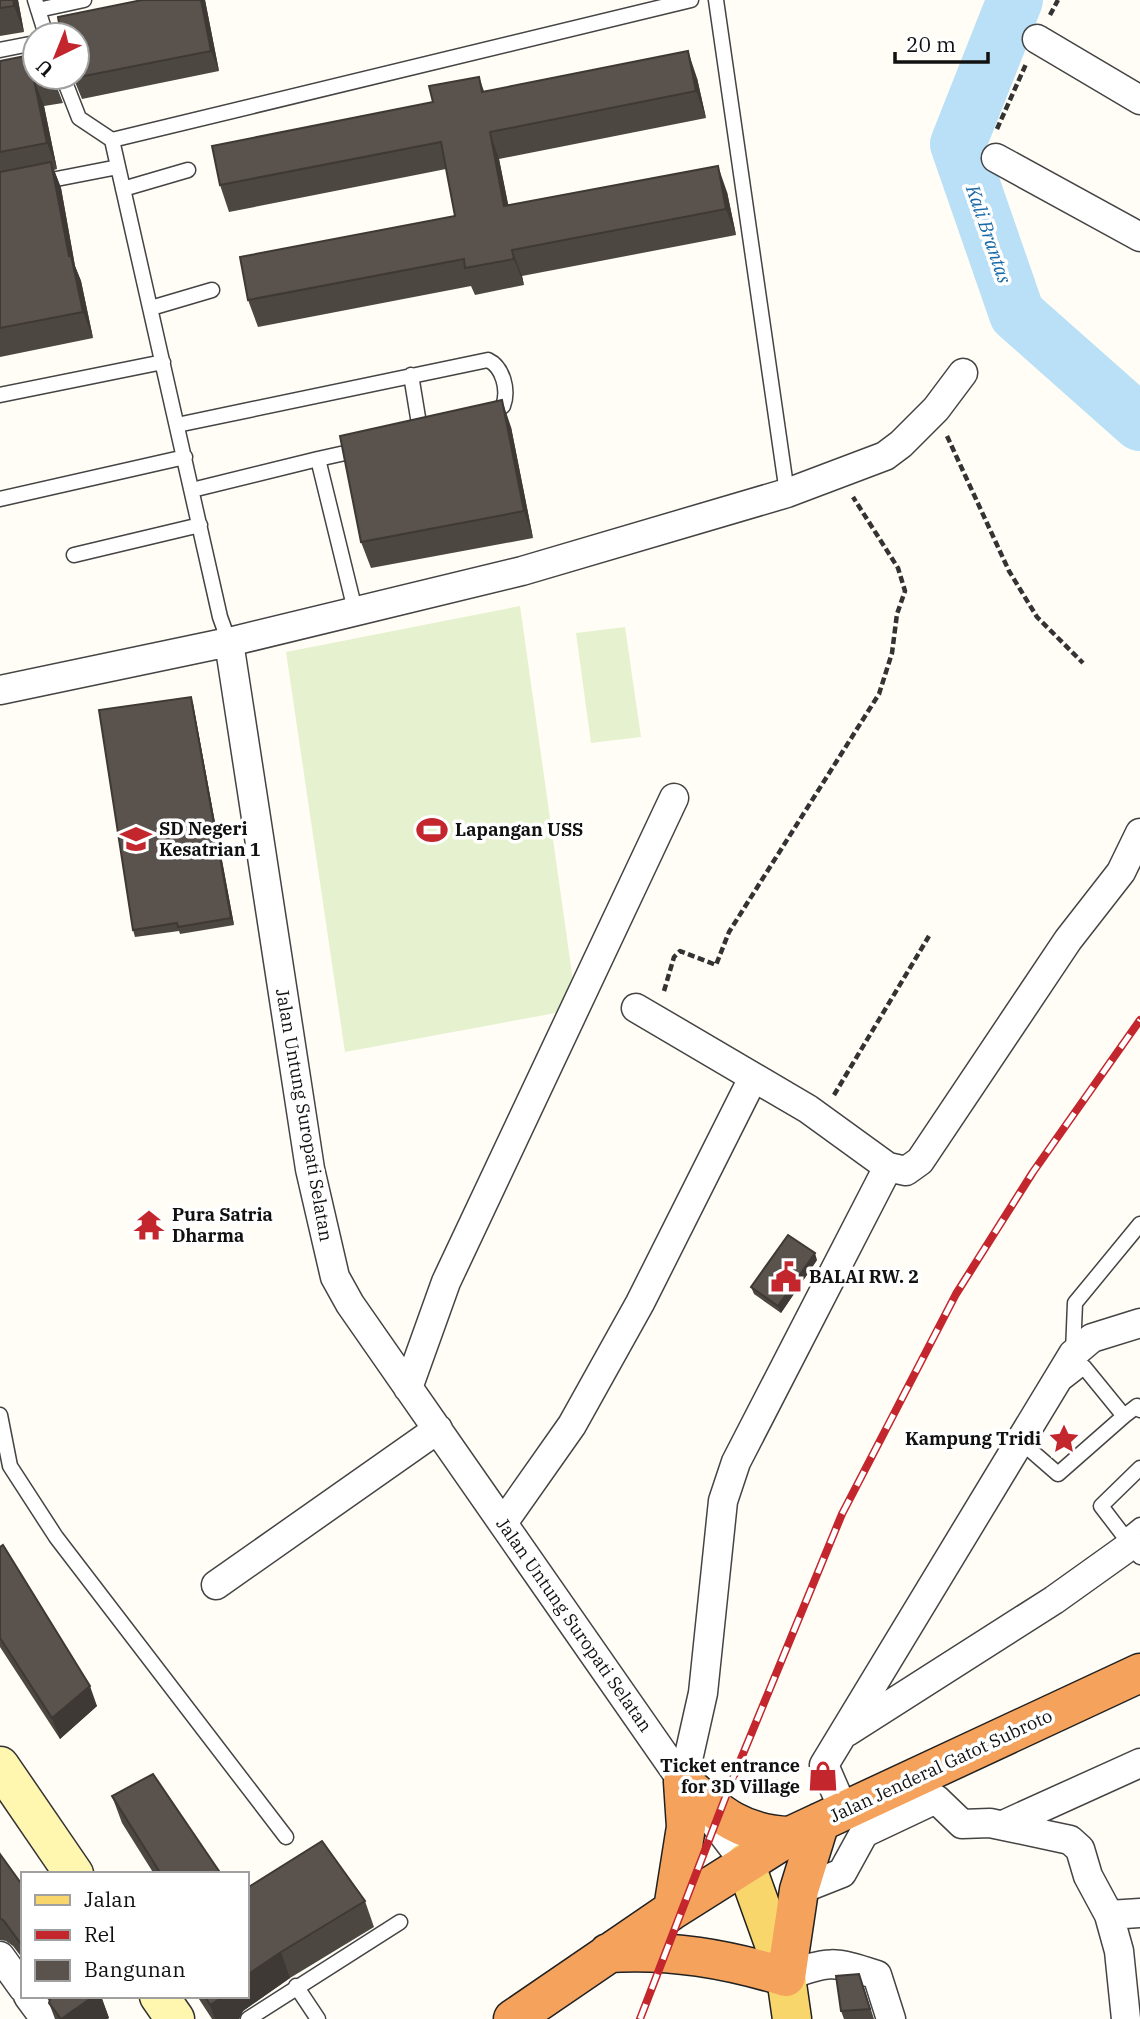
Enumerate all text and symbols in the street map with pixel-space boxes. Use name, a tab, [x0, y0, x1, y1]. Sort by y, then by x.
north arrow	[21, 21, 91, 91]
scale bar	[895, 21, 988, 65]
text: 20 m	[906, 30, 956, 58]
text: U	[31, 55, 58, 82]
water label: Kali Brantas	[961, 181, 1017, 286]
sports icon: Lapangan USS	[415, 813, 449, 847]
place label: SD Negeri Kesatrian 1	[159, 817, 261, 861]
place label: Lapangan USS	[455, 818, 583, 841]
school or university icon: SD Negeri Kesatrian 1	[119, 822, 153, 856]
street label: Jalan Untung Suropati Selatan	[271, 987, 338, 1243]
place label: Pura Satria Dharma	[172, 1203, 273, 1247]
temple icon: Pura Satria Dharma	[132, 1208, 166, 1242]
public building icon: BALAI RW. 2	[769, 1260, 803, 1294]
place label: BALAI RW. 2	[809, 1265, 919, 1288]
place icon: Kampung Tridi	[1047, 1422, 1081, 1456]
place label: Kampung Tridi	[905, 1427, 1041, 1450]
street label: Jalan Untung Suropati Selatan	[491, 1513, 657, 1736]
street label: Jalan Jenderal Gatot Subroto	[826, 1704, 1056, 1827]
place label: Ticket entrance for 3D Village	[660, 1754, 800, 1798]
shop icon: Ticket entrance for 3D Village	[806, 1759, 840, 1793]
legend	[21, 1872, 248, 1998]
text: Jalan	[84, 1885, 136, 1913]
text: Rel	[84, 1920, 115, 1948]
text: Bangunan	[84, 1955, 186, 1983]

